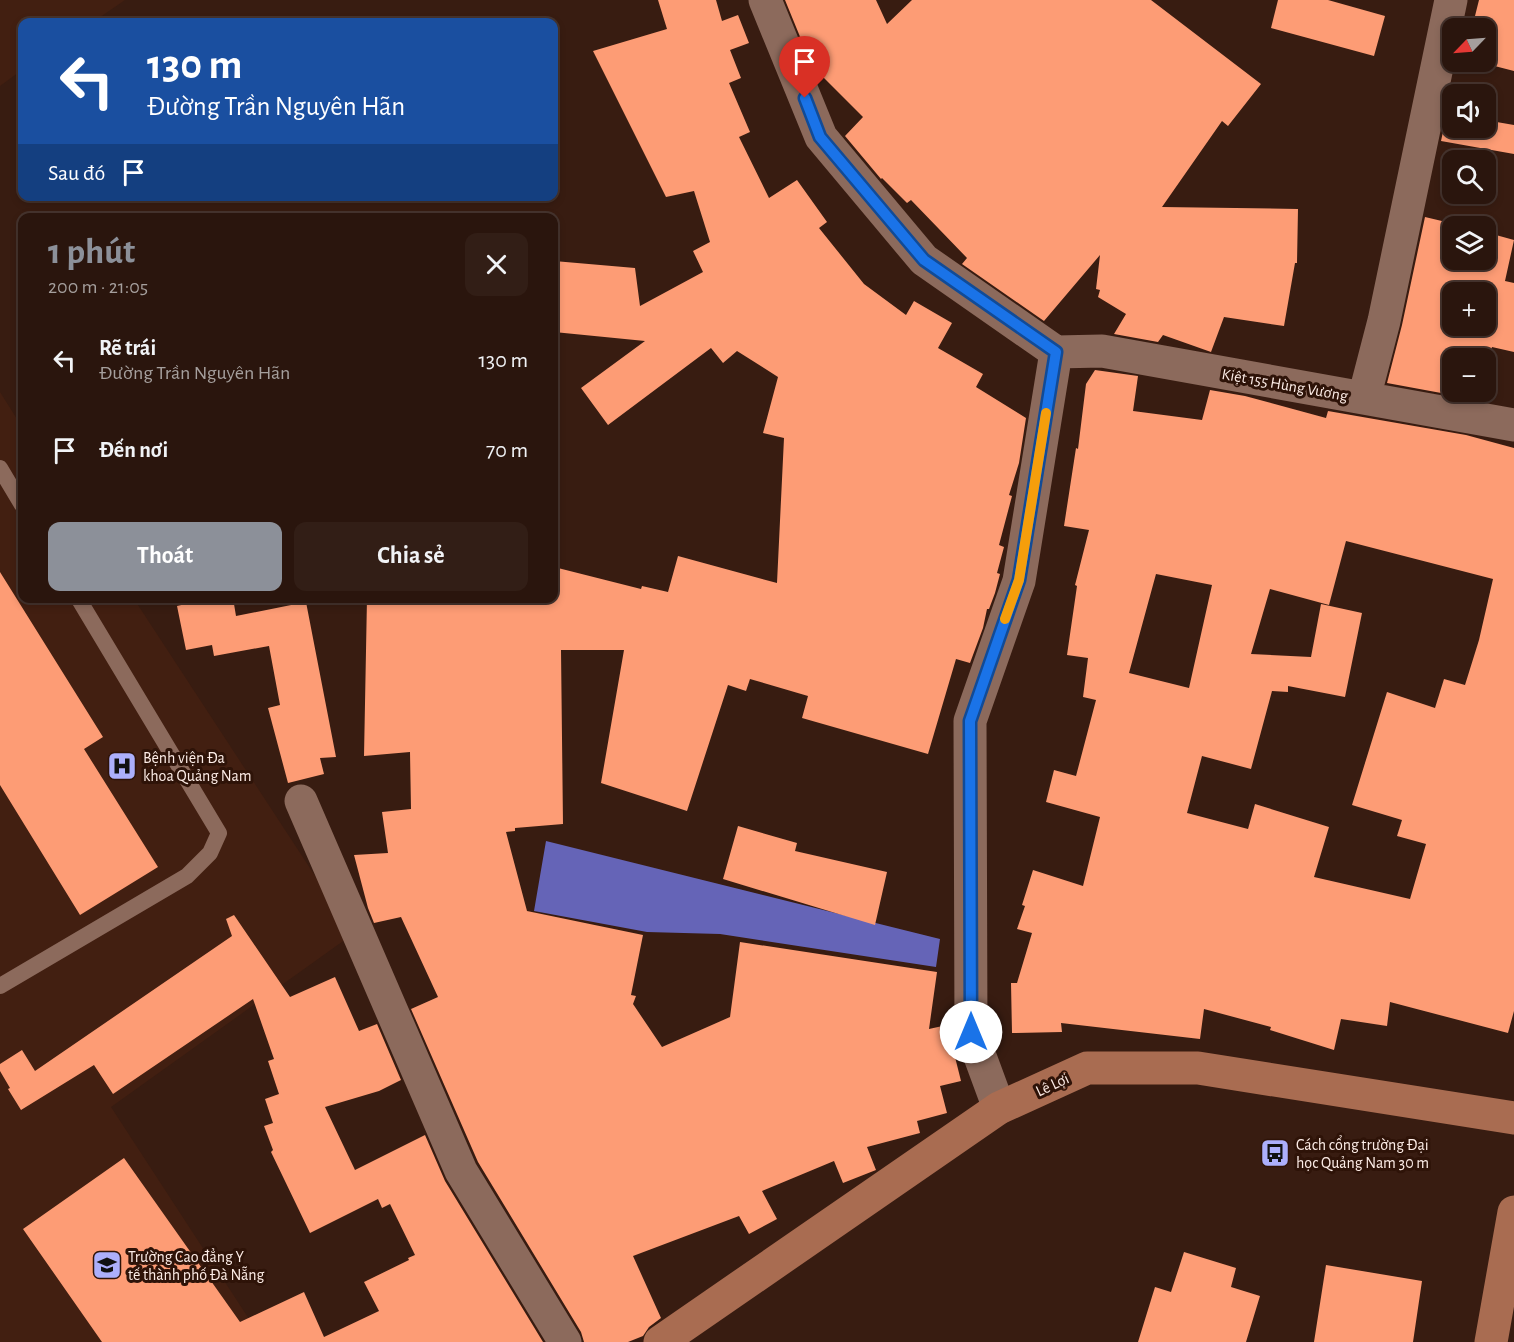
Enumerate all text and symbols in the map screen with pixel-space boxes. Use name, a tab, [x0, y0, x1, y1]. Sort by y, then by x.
north arrow	[1442, 18, 1496, 72]
map controls	[1442, 18, 1496, 402]
pin	[779, 36, 830, 98]
icon: left	[48, 42, 126, 120]
text: 130 m	[147, 44, 242, 86]
icon: arrive	[788, 45, 821, 78]
button: sound	[1442, 84, 1496, 138]
text: Đường Trần Nguyên Hãn	[147, 93, 405, 120]
button: search	[1442, 150, 1496, 204]
icon: arrive	[117, 156, 150, 189]
text: Sau đó	[48, 162, 105, 184]
button: layers	[1442, 216, 1496, 270]
button: close	[465, 233, 528, 296]
text: 1 phút	[48, 234, 135, 270]
text: 200 m · 21:05	[48, 277, 148, 297]
button: +	[1442, 282, 1496, 336]
text: Rẽ trái	[99, 337, 156, 359]
icon: left	[48, 344, 81, 377]
button: −	[1442, 348, 1496, 402]
text: 130 m	[479, 349, 528, 371]
text: Đường Trần Nguyên Hãn	[99, 363, 290, 383]
street label: Kiệt 155 Hùng Vương	[1221, 366, 1349, 404]
icon: arrive	[48, 434, 81, 467]
text: Đến nơi	[99, 439, 168, 461]
text: 70 m	[486, 439, 528, 461]
button: Thoát	[48, 522, 282, 591]
button: Chia sẻ	[294, 522, 528, 591]
hospital icon: Bệnh viện Đa khoa Quảng Nam	[106, 750, 138, 782]
place label: Bệnh viện Đa khoa Quảng Nam	[143, 750, 251, 785]
position arrow	[939, 1000, 1003, 1064]
street label: Lê Lợi	[1033, 1070, 1071, 1099]
place label: Cách cổng trường Đại học Quảng Nam 30 m	[1296, 1135, 1429, 1172]
bus stop icon: Cách cổng trường Đại học Quảng Nam 30 m	[1259, 1137, 1291, 1169]
place label: Trường Cao đẳng Y tế thành phố Đà Nẵng	[128, 1248, 265, 1283]
school or university icon: Trường Cao đẳng Y tế thành phố Đà Nẵng	[91, 1249, 123, 1281]

